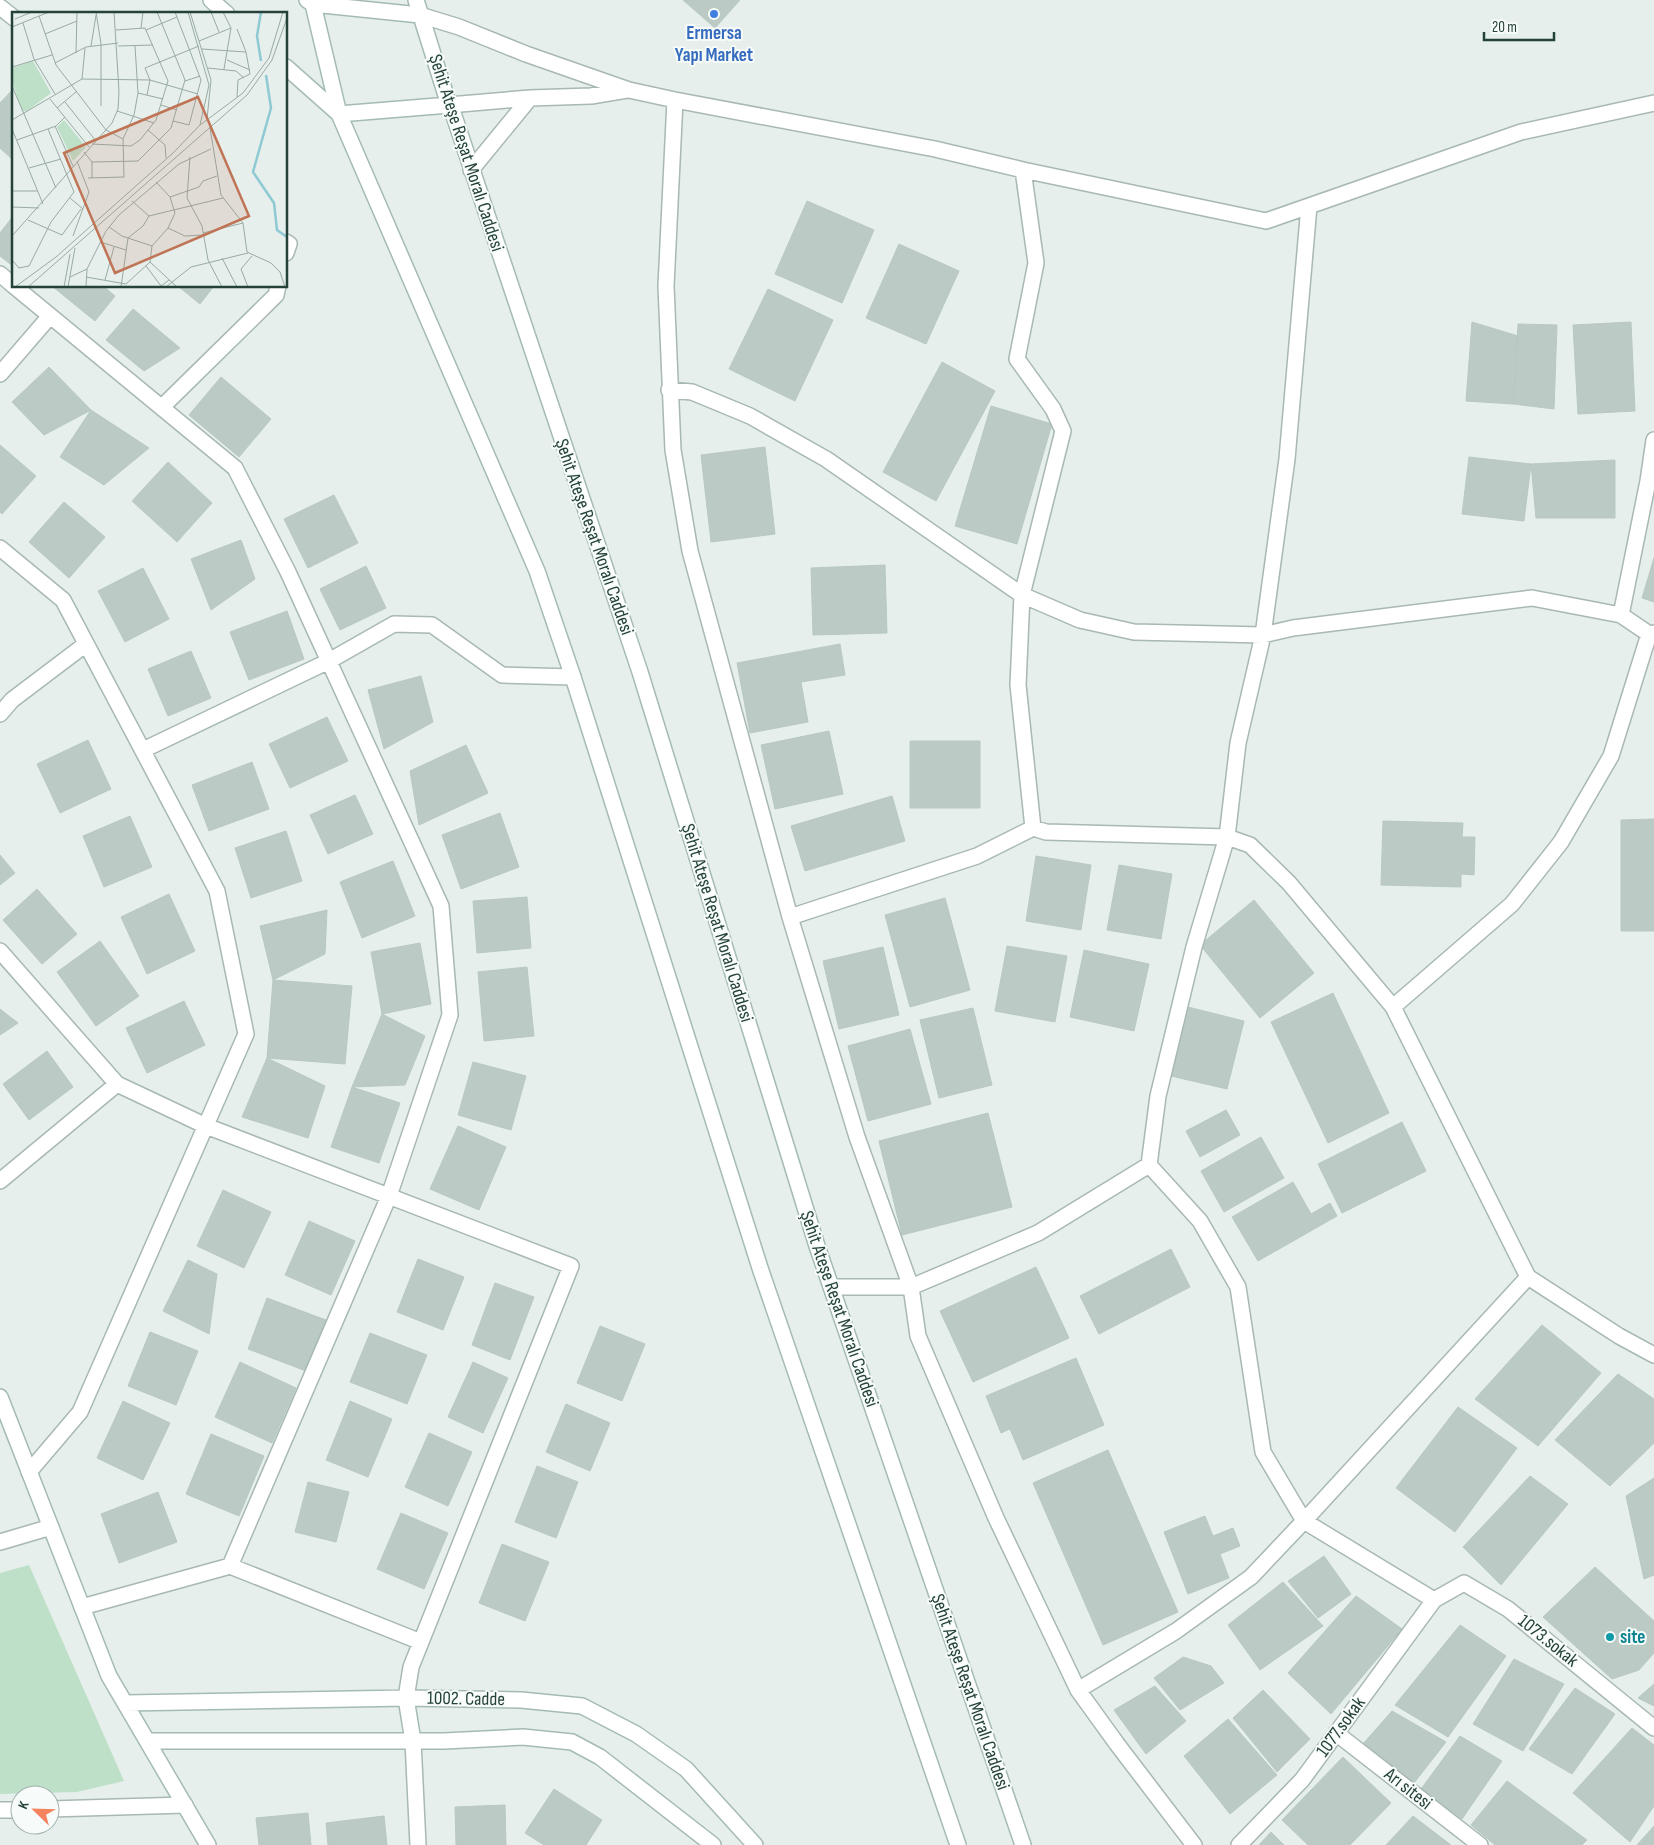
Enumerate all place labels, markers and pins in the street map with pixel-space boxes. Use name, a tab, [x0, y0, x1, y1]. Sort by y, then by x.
marker: Ermersa Yapı Market	[708, 8, 720, 20]
place label: Ermersa Yapı Market	[675, 22, 753, 67]
place label: site	[1620, 1626, 1645, 1649]
marker: site	[1604, 1631, 1616, 1643]

